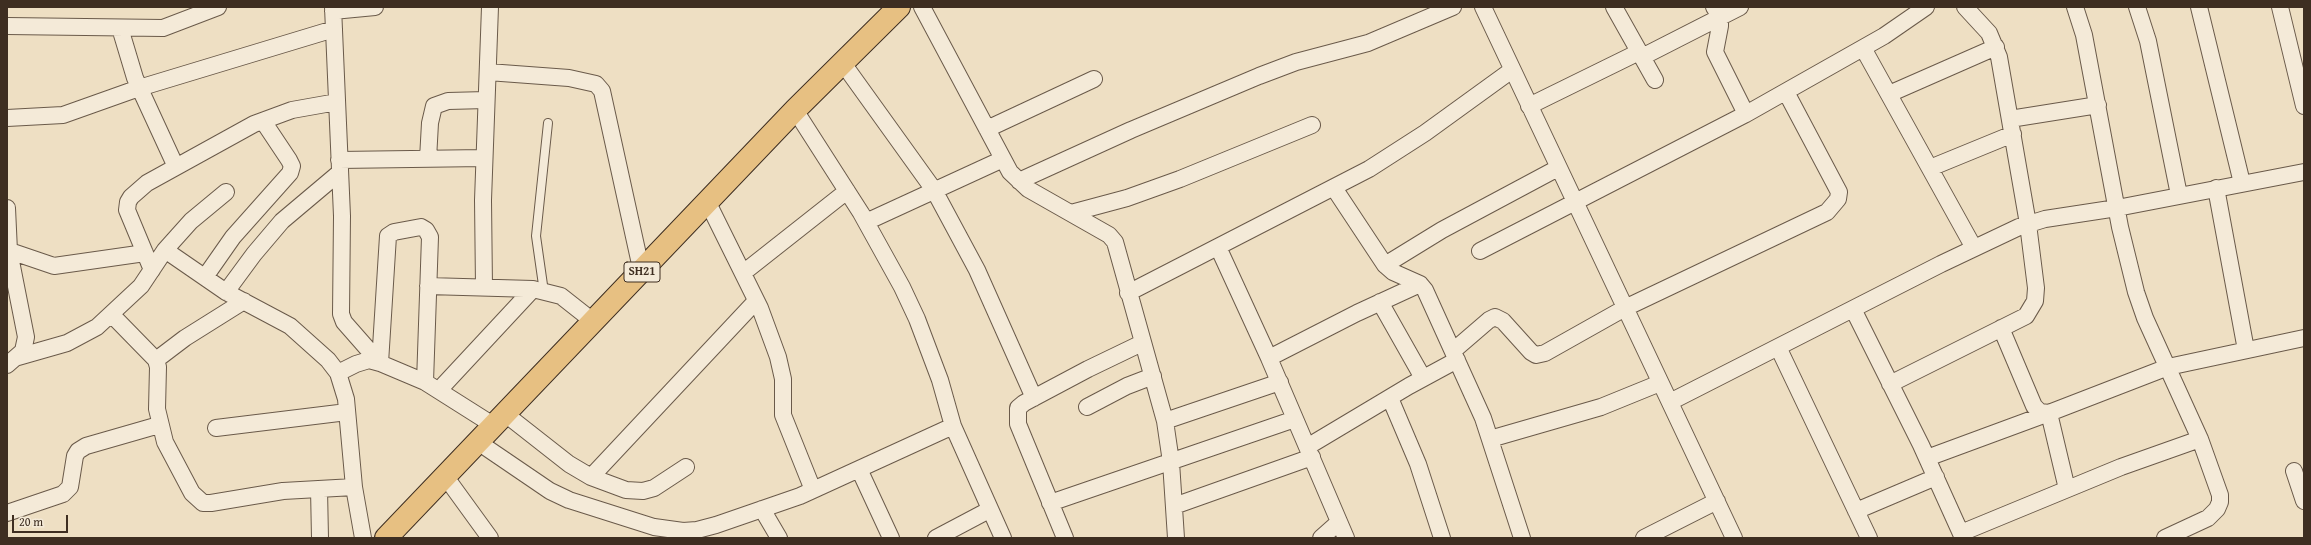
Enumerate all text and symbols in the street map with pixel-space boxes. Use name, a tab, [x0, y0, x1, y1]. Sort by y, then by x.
road number: SH21	[624, 262, 660, 282]
scale bar	[14, 507, 70, 533]
text: 20 m	[19, 513, 43, 530]

